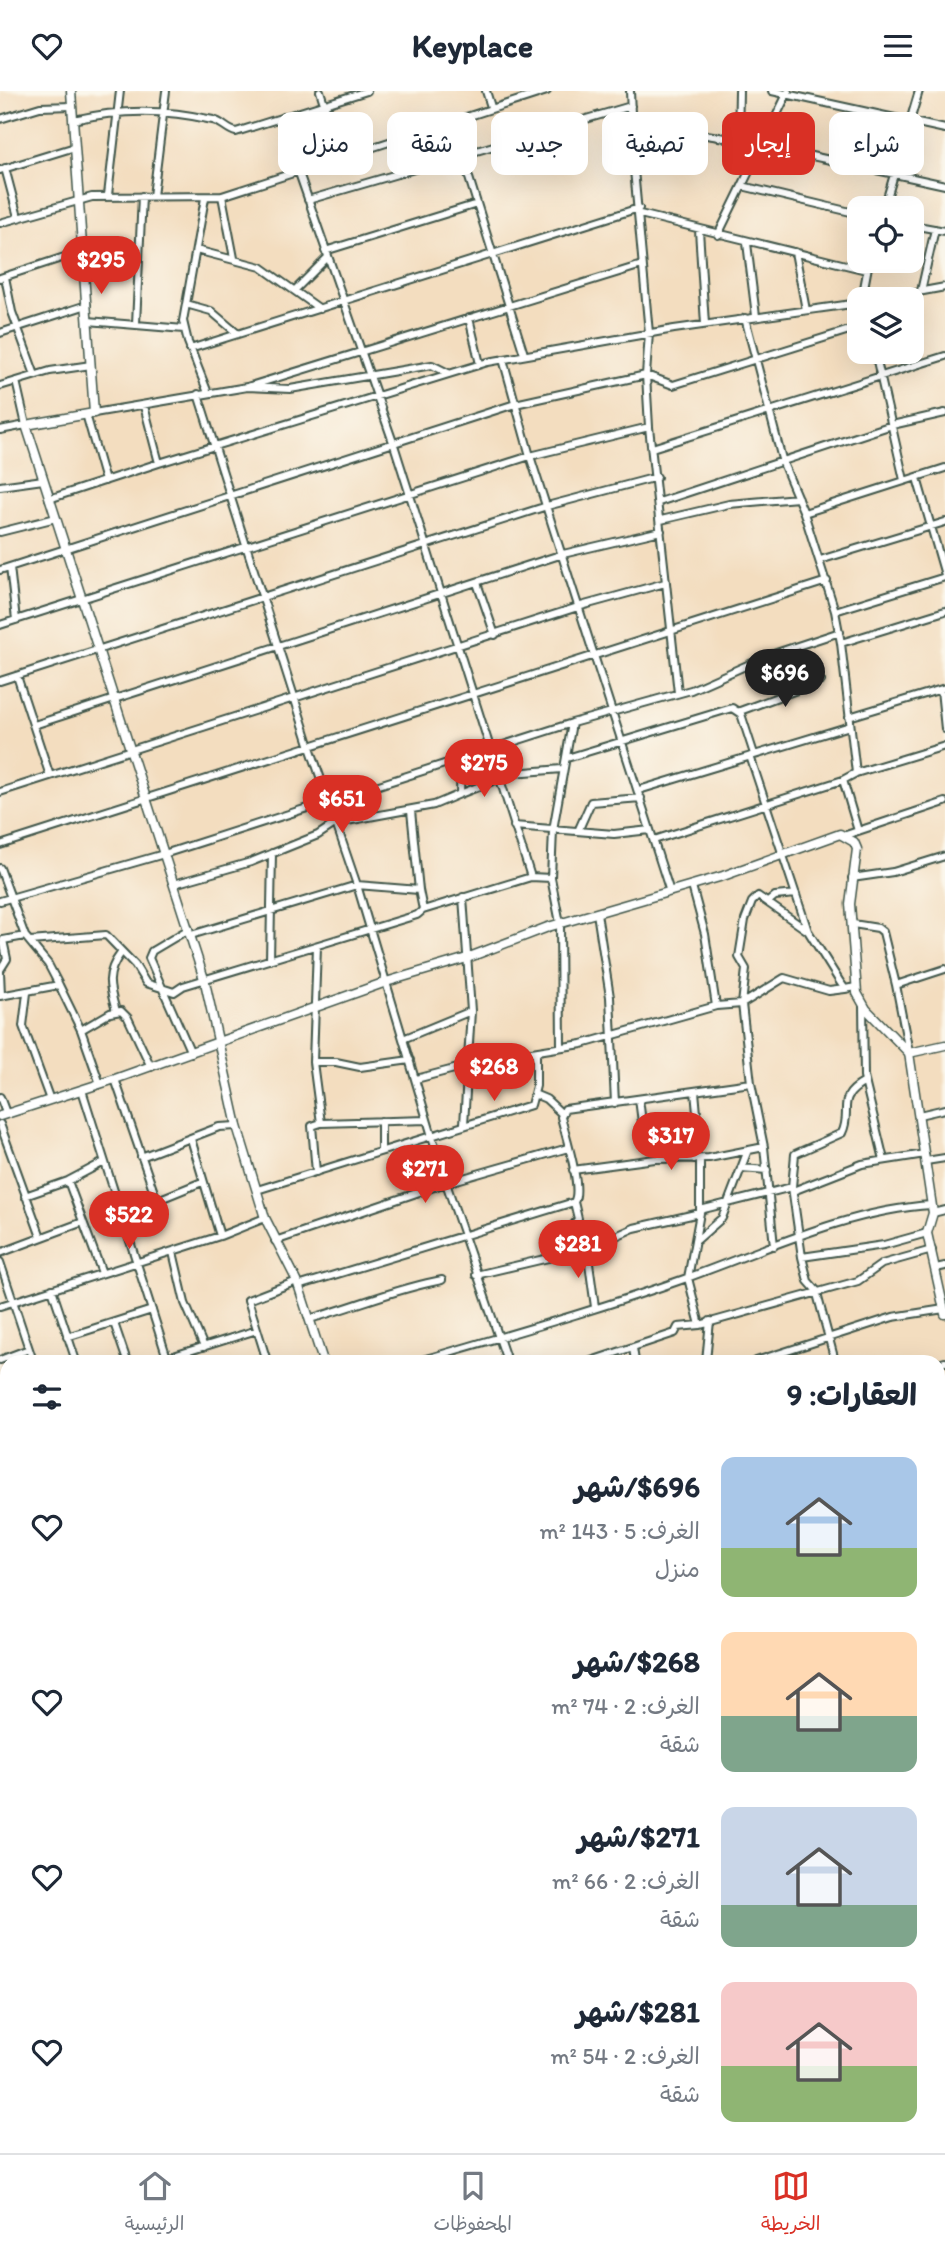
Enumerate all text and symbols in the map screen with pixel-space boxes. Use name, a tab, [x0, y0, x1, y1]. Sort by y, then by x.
icon: heart	[28, 27, 66, 65]
text: Keyplace	[412, 27, 533, 65]
icon: menu	[879, 27, 917, 65]
chip: منزل	[278, 112, 373, 175]
chip: شقة	[387, 112, 477, 175]
chip: جديد	[491, 112, 588, 175]
chip: تصفية	[602, 112, 708, 175]
chip: إيجار	[722, 112, 815, 175]
chip: شراء	[829, 112, 924, 175]
map controls	[847, 196, 924, 364]
button: locate	[847, 196, 924, 273]
pin: $295	[60, 237, 142, 296]
text: $295	[77, 245, 125, 273]
button: layers	[847, 287, 924, 364]
pin: $696	[744, 649, 826, 709]
text: $696	[761, 658, 809, 686]
pin: $275	[443, 739, 525, 799]
text: $275	[460, 748, 508, 776]
pin: $651	[301, 775, 383, 835]
text: $651	[319, 784, 365, 812]
pin: $268	[453, 1044, 535, 1103]
text: $268	[470, 1052, 518, 1080]
pin: $317	[630, 1112, 712, 1172]
text: $317	[648, 1121, 694, 1149]
pin: $271	[384, 1145, 466, 1205]
text: $271	[402, 1154, 448, 1182]
pin: $522	[88, 1191, 170, 1251]
text: $522	[105, 1200, 153, 1228]
pin: $281	[537, 1221, 619, 1280]
text: $281	[554, 1229, 602, 1257]
text: العقارات: 9	[787, 1376, 917, 1413]
icon: filters	[28, 1378, 66, 1416]
text: $696/شهر	[575, 1468, 700, 1505]
icon: home	[777, 1485, 861, 1569]
icon: heart	[28, 1508, 66, 1546]
text: الغرف: 5 · 143 m²	[539, 1517, 700, 1545]
text: منزل	[655, 1555, 700, 1583]
text: $268/شهر	[574, 1643, 700, 1680]
icon: home	[777, 1660, 861, 1744]
icon: heart	[28, 1683, 66, 1721]
text: الغرف: 2 · 74 m²	[551, 1692, 700, 1720]
text: شقة	[660, 1730, 700, 1758]
text: $271/شهر	[578, 1818, 700, 1855]
icon: home	[777, 1835, 861, 1919]
icon: heart	[28, 1858, 66, 1896]
text: الغرف: 2 · 66 m²	[552, 1867, 700, 1895]
text: شقة	[660, 1905, 700, 1933]
text: $281/شهر	[576, 1993, 700, 2030]
icon: home	[777, 2010, 861, 2094]
icon: heart	[28, 2033, 66, 2071]
text: الغرف: 2 · 54 m²	[551, 2042, 700, 2070]
text: شقة	[660, 2080, 700, 2108]
tab: الرئيسية	[125, 2167, 184, 2240]
tab: المحفوظات	[434, 2167, 512, 2240]
tab: الخريطة	[761, 2167, 820, 2240]

